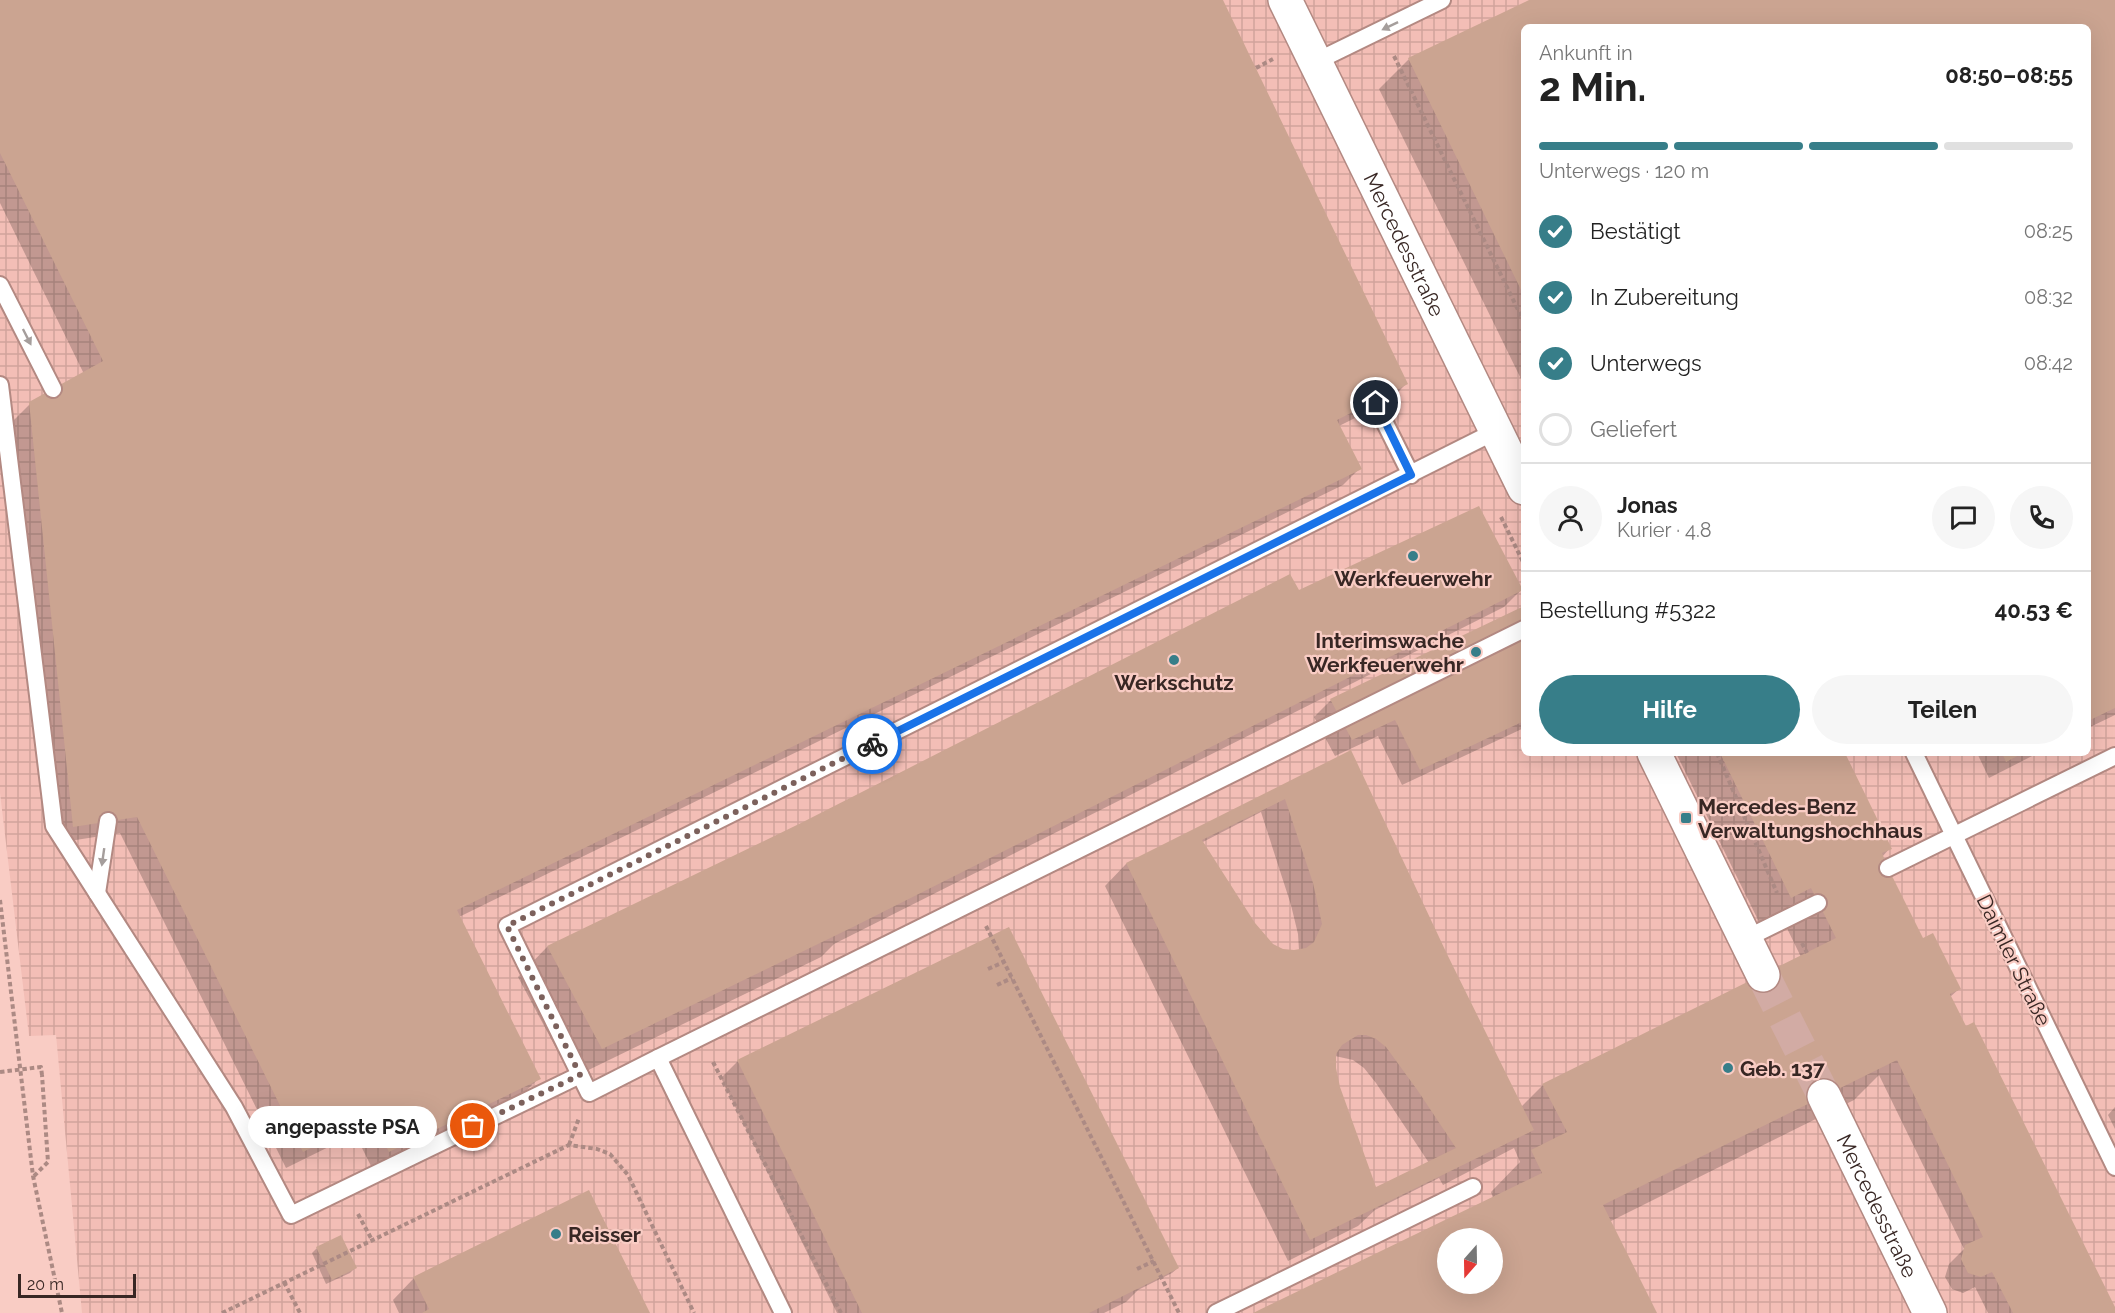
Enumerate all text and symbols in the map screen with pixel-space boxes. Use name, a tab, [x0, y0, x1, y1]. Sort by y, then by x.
one-way arrow	[1381, 21, 1398, 31]
text: Ankunft in	[1539, 41, 1633, 65]
text: 08:50–08:55	[1945, 62, 2073, 88]
text: 2 Min.	[1539, 64, 1646, 110]
text: Unterwegs · 120 m	[1539, 159, 1709, 183]
street label: Mercedesstraße	[1359, 168, 1450, 320]
icon: check	[1539, 215, 1572, 248]
text: Bestätigt	[1590, 218, 1681, 244]
text: 08:25	[2024, 219, 2073, 243]
icon: check	[1539, 281, 1572, 314]
text: In Zubereitung	[1590, 284, 1739, 310]
text: 08:32	[2024, 285, 2073, 309]
one-way arrow	[22, 329, 31, 346]
icon: check	[1539, 347, 1572, 380]
text: Unterwegs	[1590, 350, 1702, 376]
text: 08:42	[2024, 351, 2073, 375]
pin	[1350, 377, 1401, 428]
icon: home	[1359, 386, 1392, 419]
text: Geliefert	[1590, 416, 1677, 442]
button: person	[1539, 486, 1602, 549]
button: chat	[1932, 486, 1995, 549]
button: phone	[2010, 486, 2073, 549]
text: Jonas	[1617, 492, 1678, 518]
text: Kurier · 4.8	[1617, 518, 1712, 542]
marker: Werkfeuerwehr	[1406, 549, 1420, 563]
place label: Werkfeuerwehr	[1334, 566, 1492, 591]
text: Bestellung #5322	[1539, 597, 1716, 623]
text: 40.53 €	[1995, 597, 2073, 623]
place label: Interimswache Werkfeuerwehr	[1306, 628, 1464, 677]
marker: Interimswache Werkfeuerwehr	[1469, 645, 1483, 659]
marker: Werkschutz	[1167, 653, 1181, 667]
place label: Werkschutz	[1114, 670, 1234, 695]
button: Hilfe	[1539, 675, 1800, 744]
button: Teilen	[1812, 675, 2073, 744]
courier	[842, 714, 902, 774]
icon: bike	[856, 728, 889, 761]
place label: Mercedes-Benz Verwaltungshochhaus	[1698, 794, 1923, 843]
marker: Mercedes-Benz Verwaltungshochhaus	[1679, 811, 1693, 825]
one-way arrow	[98, 848, 107, 867]
street label: Daimler Straße	[1971, 890, 2057, 1030]
place label: Geb. 137	[1740, 1056, 1825, 1081]
marker: Geb. 137	[1721, 1061, 1735, 1075]
pin	[447, 1100, 498, 1151]
callout: angepasste PSA	[248, 1105, 437, 1147]
icon: bag	[456, 1109, 489, 1142]
text: angepasste PSA	[265, 1115, 420, 1139]
street label: Mercedesstraße	[1832, 1130, 1923, 1282]
place label: Reisser	[568, 1222, 641, 1247]
marker: Reisser	[549, 1227, 563, 1241]
north arrow	[1437, 1228, 1503, 1294]
map controls	[1437, 1228, 1503, 1294]
scale bar	[18, 1271, 136, 1298]
text: 20 m	[27, 1275, 64, 1294]

